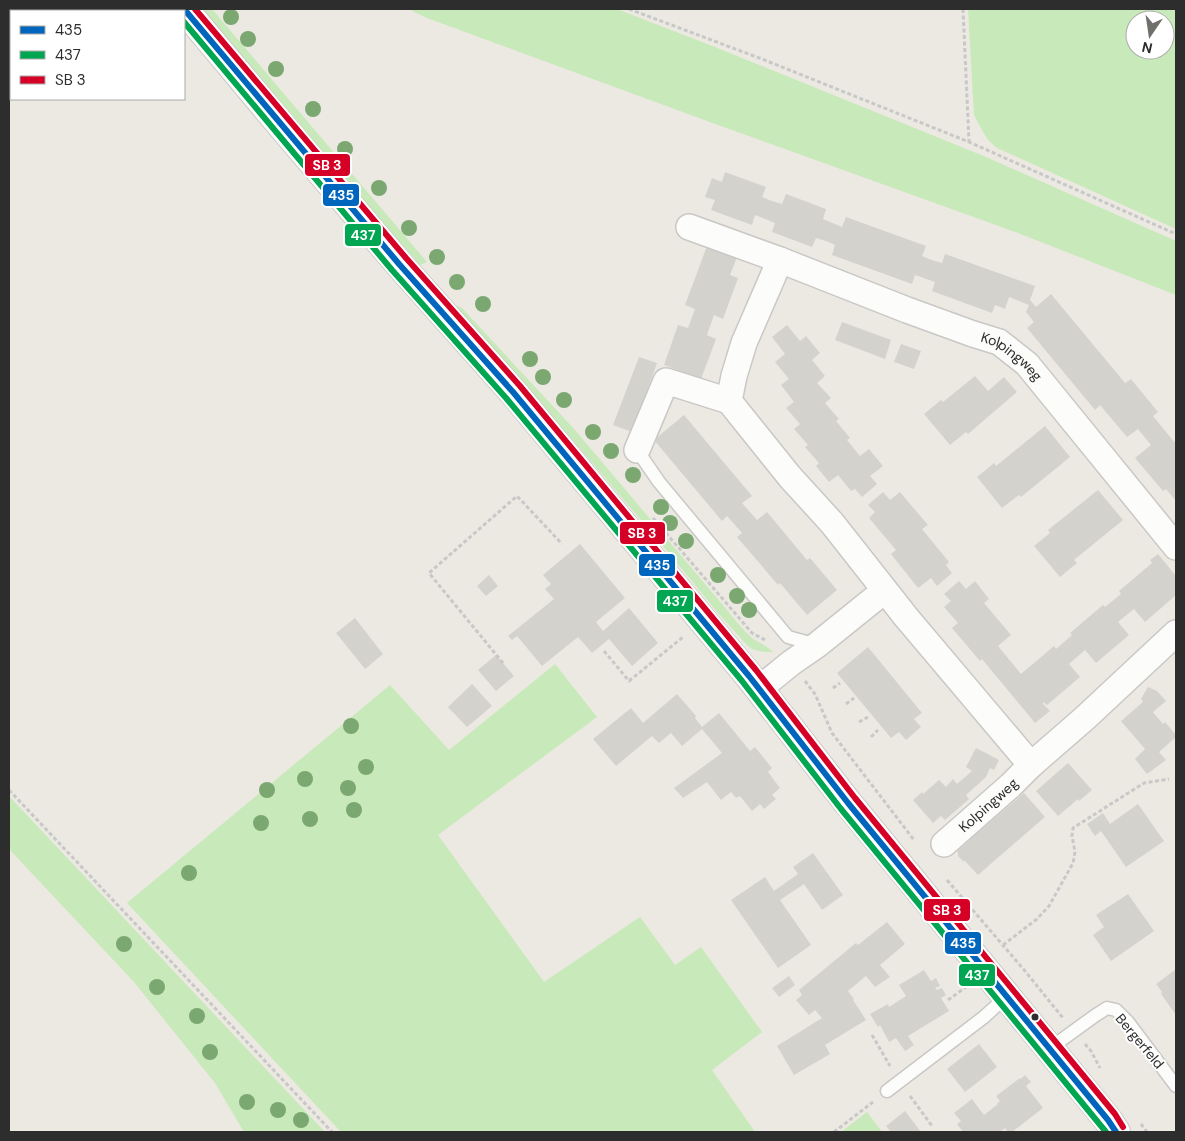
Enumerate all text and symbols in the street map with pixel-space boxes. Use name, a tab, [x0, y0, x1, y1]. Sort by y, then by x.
legend	[10, 10, 185, 100]
north arrow	[1125, 10, 1175, 60]
text: 435	[55, 20, 82, 40]
text: N	[1140, 38, 1154, 58]
text: 437	[55, 45, 81, 65]
text: SB 3	[55, 70, 86, 90]
line badge: SB 3	[304, 153, 351, 177]
text: SB 3	[312, 156, 342, 174]
line badge: 435	[322, 183, 360, 207]
text: 435	[328, 186, 354, 204]
line badge: 437	[344, 223, 382, 247]
text: 437	[351, 226, 376, 244]
street label: Kolpingweg	[979, 328, 1046, 385]
line badge: SB 3	[619, 521, 666, 545]
text: SB 3	[627, 524, 657, 542]
line badge: 435	[638, 553, 676, 577]
text: 435	[644, 556, 670, 574]
line badge: 437	[656, 589, 694, 613]
text: 437	[663, 592, 688, 610]
street label: Kolpingweg	[955, 774, 1022, 836]
line badge: SB 3	[923, 898, 971, 922]
text: SB 3	[932, 901, 962, 919]
line badge: 435	[944, 931, 982, 955]
text: 435	[950, 934, 976, 952]
line badge: 437	[958, 963, 996, 987]
text: 437	[965, 966, 990, 984]
street label: Bergerfeld	[1112, 1010, 1168, 1072]
unlabelled marker	[1030, 1012, 1040, 1022]

